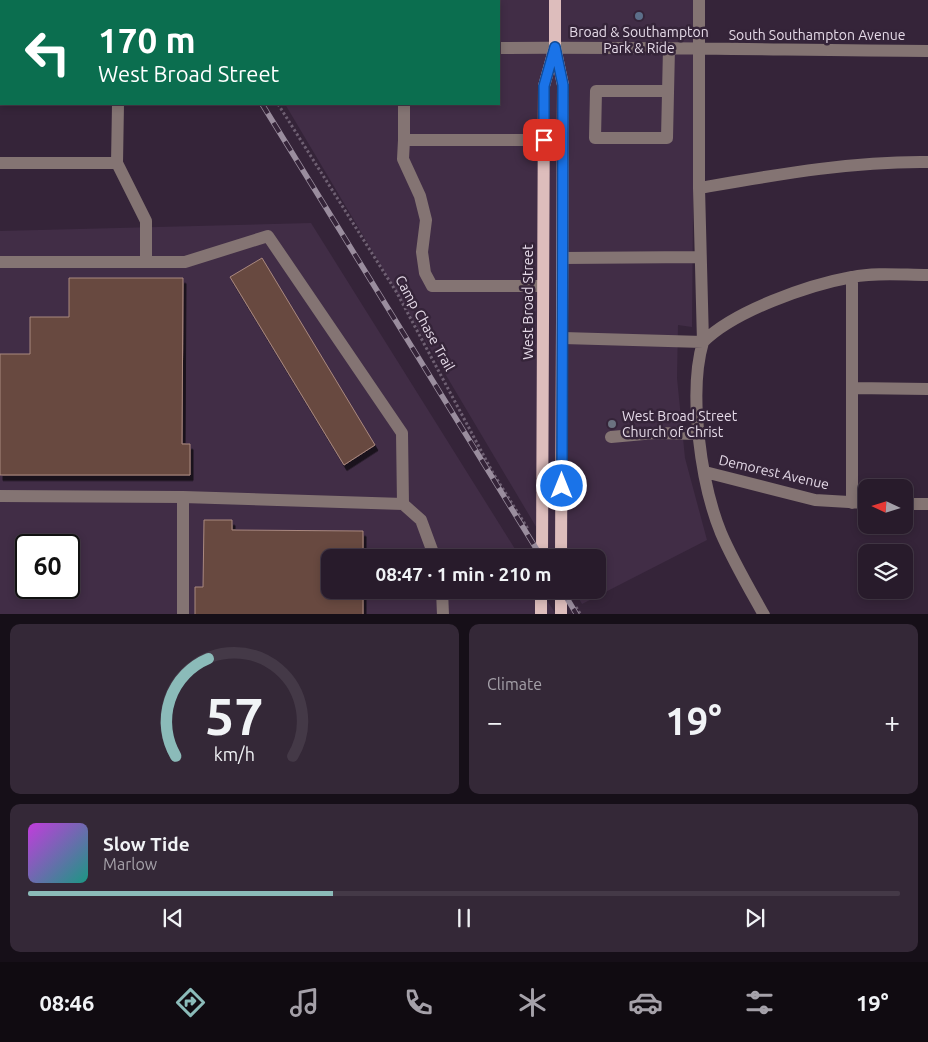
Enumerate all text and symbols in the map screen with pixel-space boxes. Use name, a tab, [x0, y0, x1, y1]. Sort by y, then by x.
marker: Broad & Southampton Park & Ride	[633, 10, 645, 22]
icon: left	[15, 20, 80, 85]
text: 170 m	[98, 20, 196, 60]
place label: Broad & Southampton Park & Ride	[569, 24, 709, 56]
street label: South Southampton Avenue	[729, 27, 905, 43]
text: West Broad Street	[98, 61, 279, 86]
pin	[523, 119, 565, 161]
icon: arrive	[530, 126, 558, 154]
street label: West Broad Street	[520, 244, 536, 360]
street label: Camp Chase Trail	[392, 272, 458, 374]
place label: West Broad Street Church of Christ	[622, 408, 738, 440]
marker: West Broad Street Church of Christ	[606, 418, 618, 430]
street label: Demorest Avenue	[717, 452, 831, 492]
position arrow	[535, 459, 587, 511]
north arrow	[858, 479, 912, 534]
map controls	[858, 479, 913, 599]
speed limit sign: 60	[15, 534, 80, 599]
button: layers	[858, 544, 913, 599]
text: 08:47 · 1 min · 210 m	[376, 563, 551, 585]
text: Climate	[487, 675, 542, 693]
text: 57	[205, 687, 264, 745]
text: 19°	[665, 700, 722, 742]
text: −	[487, 706, 503, 737]
text: +	[884, 706, 900, 737]
text: km/h	[214, 744, 255, 764]
text: Slow Tide	[103, 833, 190, 855]
text: Marlow	[103, 855, 157, 873]
icon: previous	[159, 904, 187, 932]
icon: pause	[450, 904, 478, 932]
icon: next	[741, 904, 769, 932]
icon: directions	[173, 985, 208, 1020]
icon: music	[287, 985, 322, 1020]
icon: phone	[401, 985, 436, 1020]
icon: climate	[515, 985, 550, 1020]
icon: car	[628, 985, 663, 1020]
icon: filters	[742, 985, 777, 1020]
text: 08:46	[39, 990, 94, 1015]
text: 19°	[856, 990, 889, 1015]

